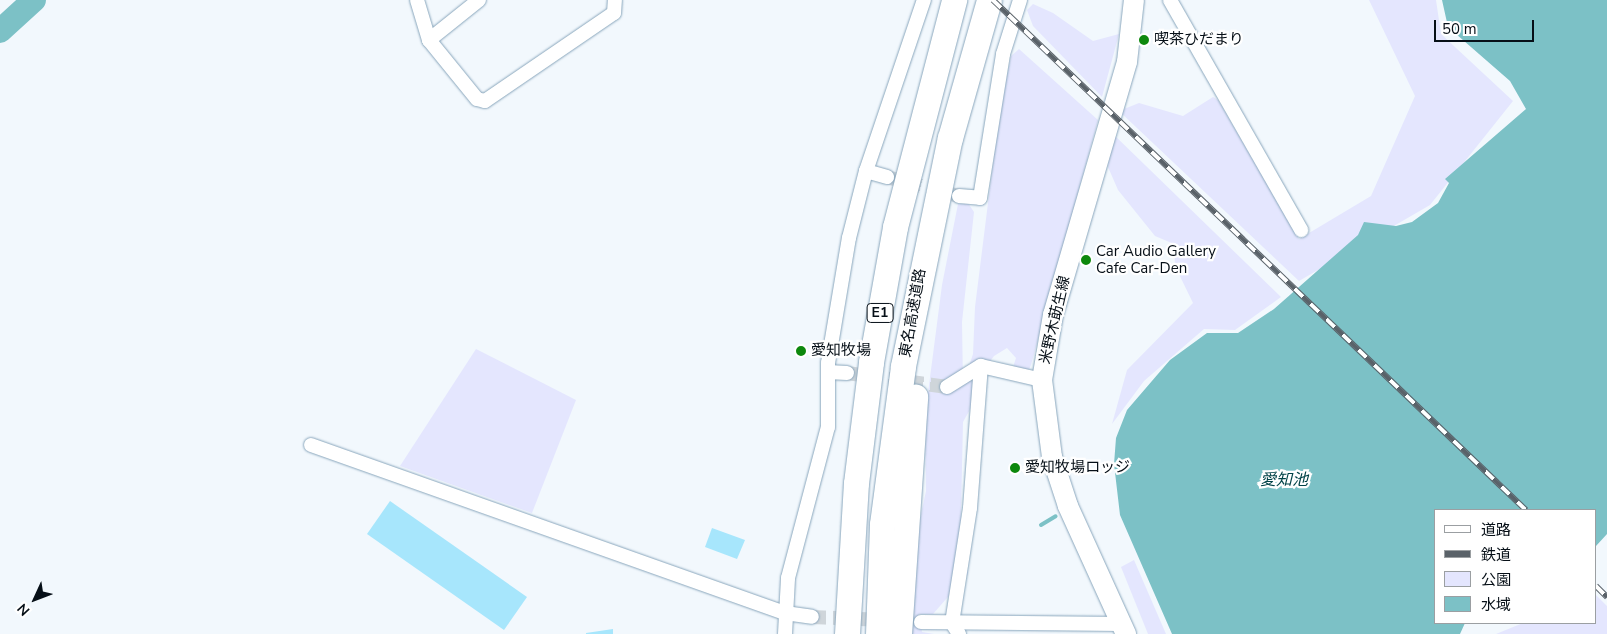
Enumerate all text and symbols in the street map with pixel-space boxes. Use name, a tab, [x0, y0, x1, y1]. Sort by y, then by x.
scale bar	[1437, 10, 1537, 42]
text: 50 m	[1442, 19, 1477, 39]
place label: 喫茶ひだまり	[1154, 31, 1244, 49]
marker: 喫茶ひだまり	[1138, 34, 1150, 46]
place label: Car Audio Gallery Cafe Car-Den	[1096, 242, 1216, 277]
marker: Car Audio Gallery Cafe Car-Den	[1080, 254, 1092, 266]
street label: 東名高速道路	[896, 267, 930, 359]
street label: 米野木莇生線	[1036, 274, 1074, 366]
road number: E1	[866, 302, 894, 324]
place label: 愛知牧場	[811, 342, 871, 360]
marker: 愛知牧場	[795, 345, 807, 357]
place label: 愛知牧場ロッジ	[1025, 459, 1130, 477]
marker: 愛知牧場ロッジ	[1009, 462, 1021, 474]
water label: 愛知池	[1260, 470, 1308, 490]
legend	[1434, 509, 1597, 624]
text: 道路	[1481, 520, 1511, 540]
text: 鉄道	[1481, 545, 1511, 565]
text: 公園	[1481, 570, 1511, 590]
north arrow	[10, 574, 60, 624]
text: 水域	[1481, 595, 1511, 615]
text: N	[13, 599, 34, 620]

